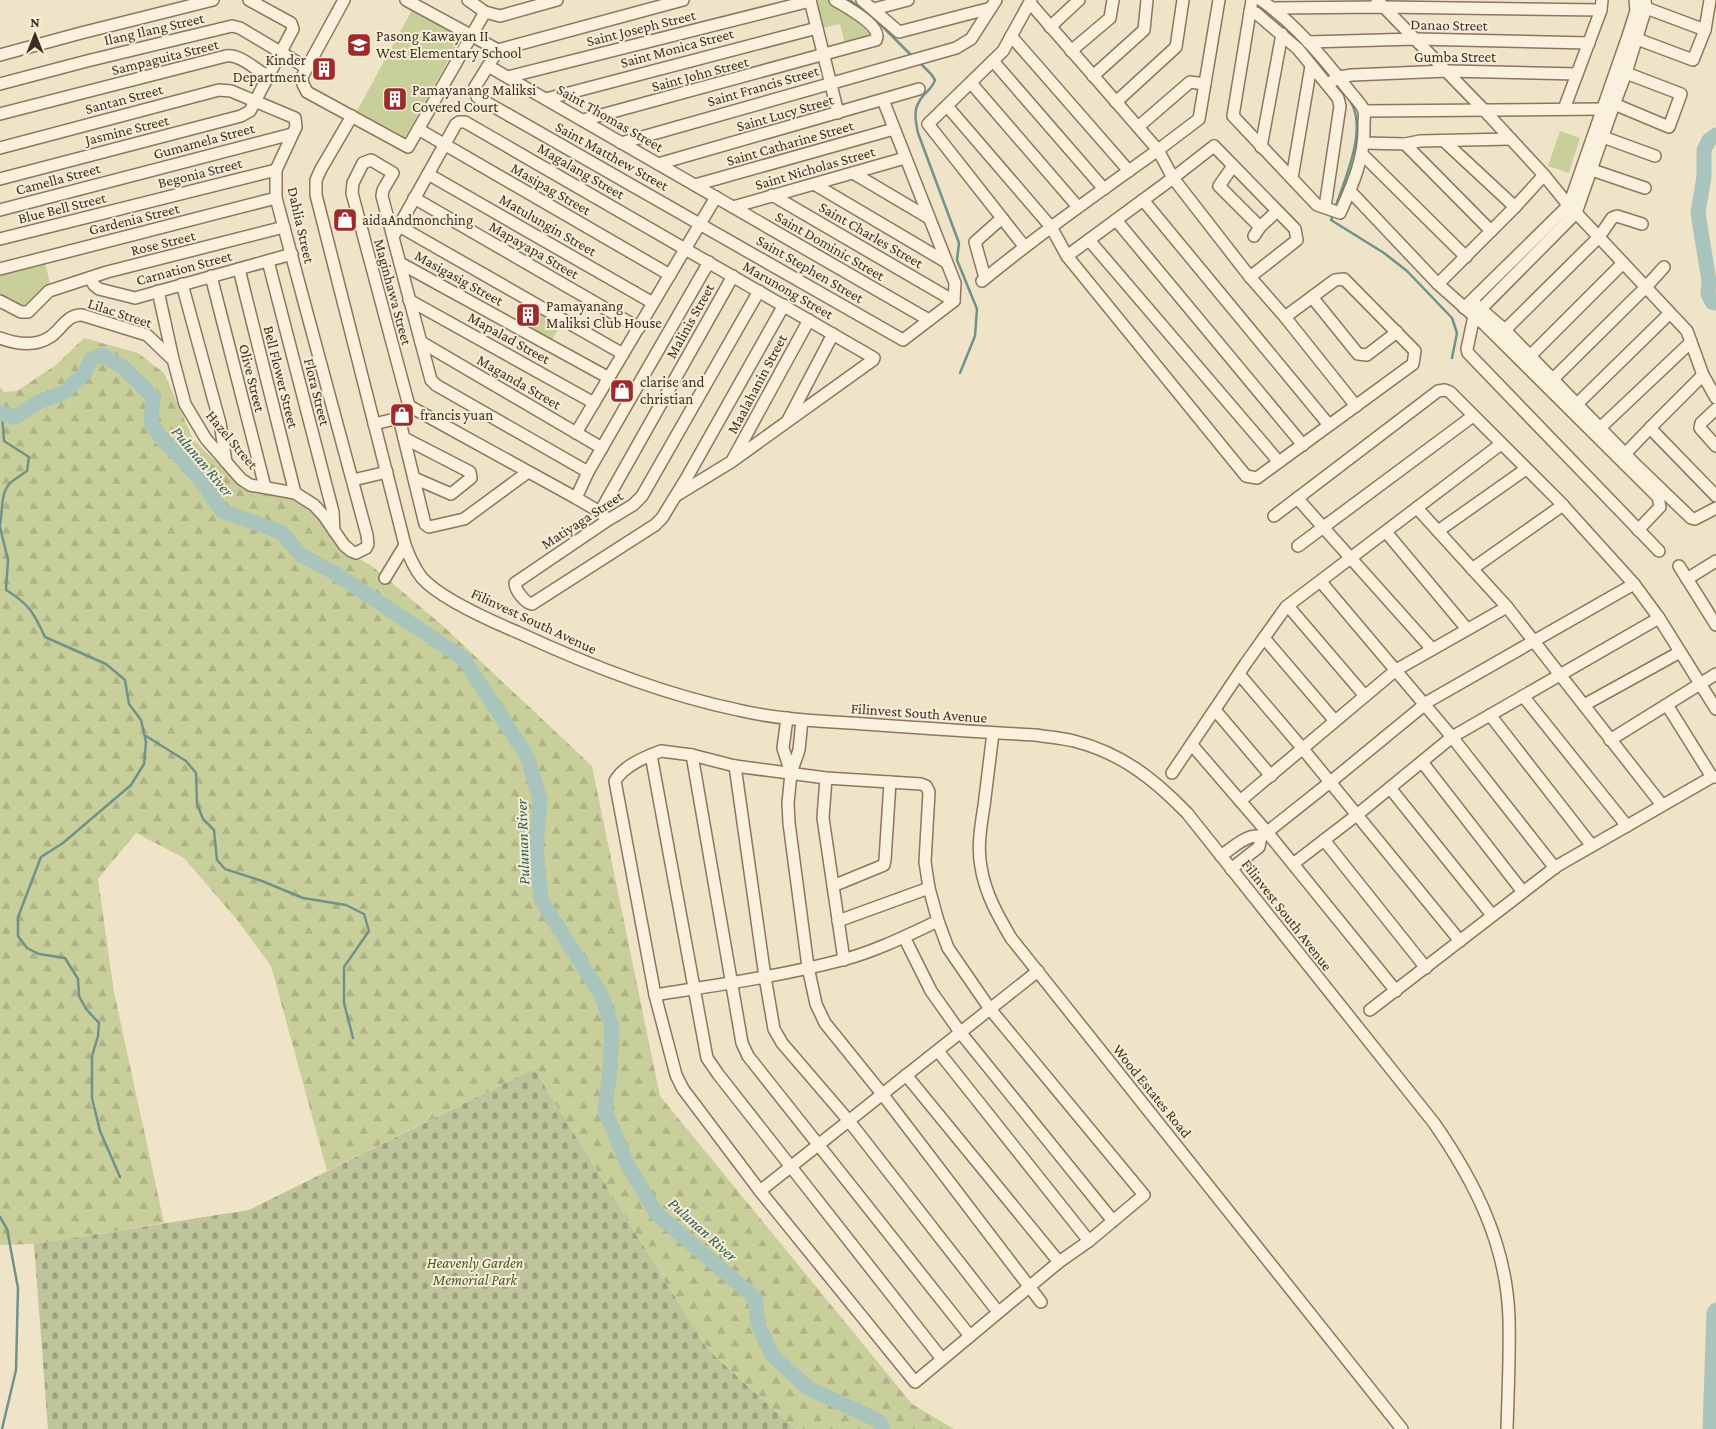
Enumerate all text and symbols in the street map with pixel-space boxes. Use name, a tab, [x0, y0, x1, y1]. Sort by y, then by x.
street label: Saint Joseph Street	[585, 6, 698, 50]
street label: Ilang Ilang Street	[102, 9, 207, 49]
north arrow	[10, 10, 60, 60]
text: N	[30, 14, 40, 30]
street label: Danao Street	[1410, 16, 1489, 34]
street label: Saint Monica Street	[619, 25, 736, 71]
place label: Pasong Kawayan II West Elementary School	[376, 28, 522, 62]
school or university icon: Pasong Kawayan II West Elementary School	[346, 32, 372, 58]
street label: Sampaguita Street	[110, 36, 221, 79]
street label: Gumba Street	[1414, 49, 1497, 65]
place label: Kinder Department	[233, 52, 307, 86]
street label: Saint John Street	[650, 53, 751, 96]
building icon: Kinder Department	[311, 56, 337, 82]
street label: Saint Francis Street	[705, 62, 821, 110]
street label: Santan Street	[83, 81, 166, 117]
street label: Saint Thomas Street	[554, 81, 667, 155]
place label: Pamayanang Maliksi Covered Court	[412, 82, 536, 115]
building icon: Pamayanang Maliksi Covered Court	[382, 86, 408, 112]
street label: Saint Lucy Street	[735, 91, 837, 135]
street label: Jasmine Street	[81, 112, 172, 150]
street label: Saint Catharine Street	[725, 117, 856, 169]
street label: Saint Matthew Street	[553, 118, 672, 194]
street label: Gumamela Street	[152, 120, 257, 162]
street label: Magalang Street	[534, 140, 628, 204]
street label: Saint Nicholas Street	[753, 143, 878, 193]
street label: Begonia Street	[156, 155, 245, 192]
street label: Camella Street	[14, 160, 103, 198]
street label: Masipag Street	[508, 160, 595, 220]
street label: Dahlia Street	[284, 185, 318, 266]
street label: Blue Bell Street	[16, 189, 109, 227]
street label: Matulungin Street	[496, 191, 600, 261]
street label: Saint Charles Street	[816, 199, 927, 272]
street label: Gardenia Street	[87, 200, 182, 238]
shop icon: aidaAndmonching	[332, 207, 358, 233]
street label: Saint Dominic Street	[773, 208, 888, 284]
place label: aidaAndmonching	[362, 212, 473, 229]
street label: Mapayapa Street	[486, 218, 582, 283]
street label: Rose Street	[129, 227, 198, 259]
street label: Saint Stephen Street	[753, 232, 867, 307]
street label: Maginhawa Street	[370, 237, 415, 348]
street label: Carnation Street	[134, 247, 235, 288]
street label: Masigasig Street	[412, 247, 507, 310]
street label: Marunong Street	[740, 258, 837, 324]
street label: Malinis Street	[663, 280, 718, 361]
street label: Lilac Street	[86, 295, 155, 331]
place label: Pamayanang Maliksi Club House	[546, 298, 662, 331]
building icon: Pamayanang Maliksi Club House	[515, 302, 541, 328]
street label: Mapalad Street	[465, 309, 554, 368]
street label: Bell Flower Street	[261, 324, 302, 431]
street label: Maalahanin Street	[724, 331, 790, 436]
street label: Olive Street	[236, 342, 268, 415]
street label: Maganda Street	[474, 351, 565, 414]
street label: Flora Street	[301, 357, 333, 428]
place label: clarise and christian	[640, 374, 705, 407]
shop icon: clarise and christian	[609, 378, 635, 404]
shop icon: francis yuan	[389, 402, 415, 428]
street label: Hazel Street	[203, 407, 262, 473]
place label: francis yuan	[420, 407, 493, 424]
water label: Pulunan River	[168, 423, 237, 500]
street label: Matiyaga Street	[538, 487, 627, 553]
street label: Filinvest South Avenue	[469, 585, 600, 657]
street label: Filinvest South Avenue	[850, 700, 988, 726]
water label: Pulunan River	[512, 798, 532, 885]
street label: Filinvest South Avenue	[1239, 856, 1336, 974]
street label: Wood Estates Road	[1110, 1041, 1195, 1141]
water label: Pulunan River	[665, 1194, 741, 1265]
park label: Heavenly Garden Memorial Park	[427, 1255, 524, 1288]

